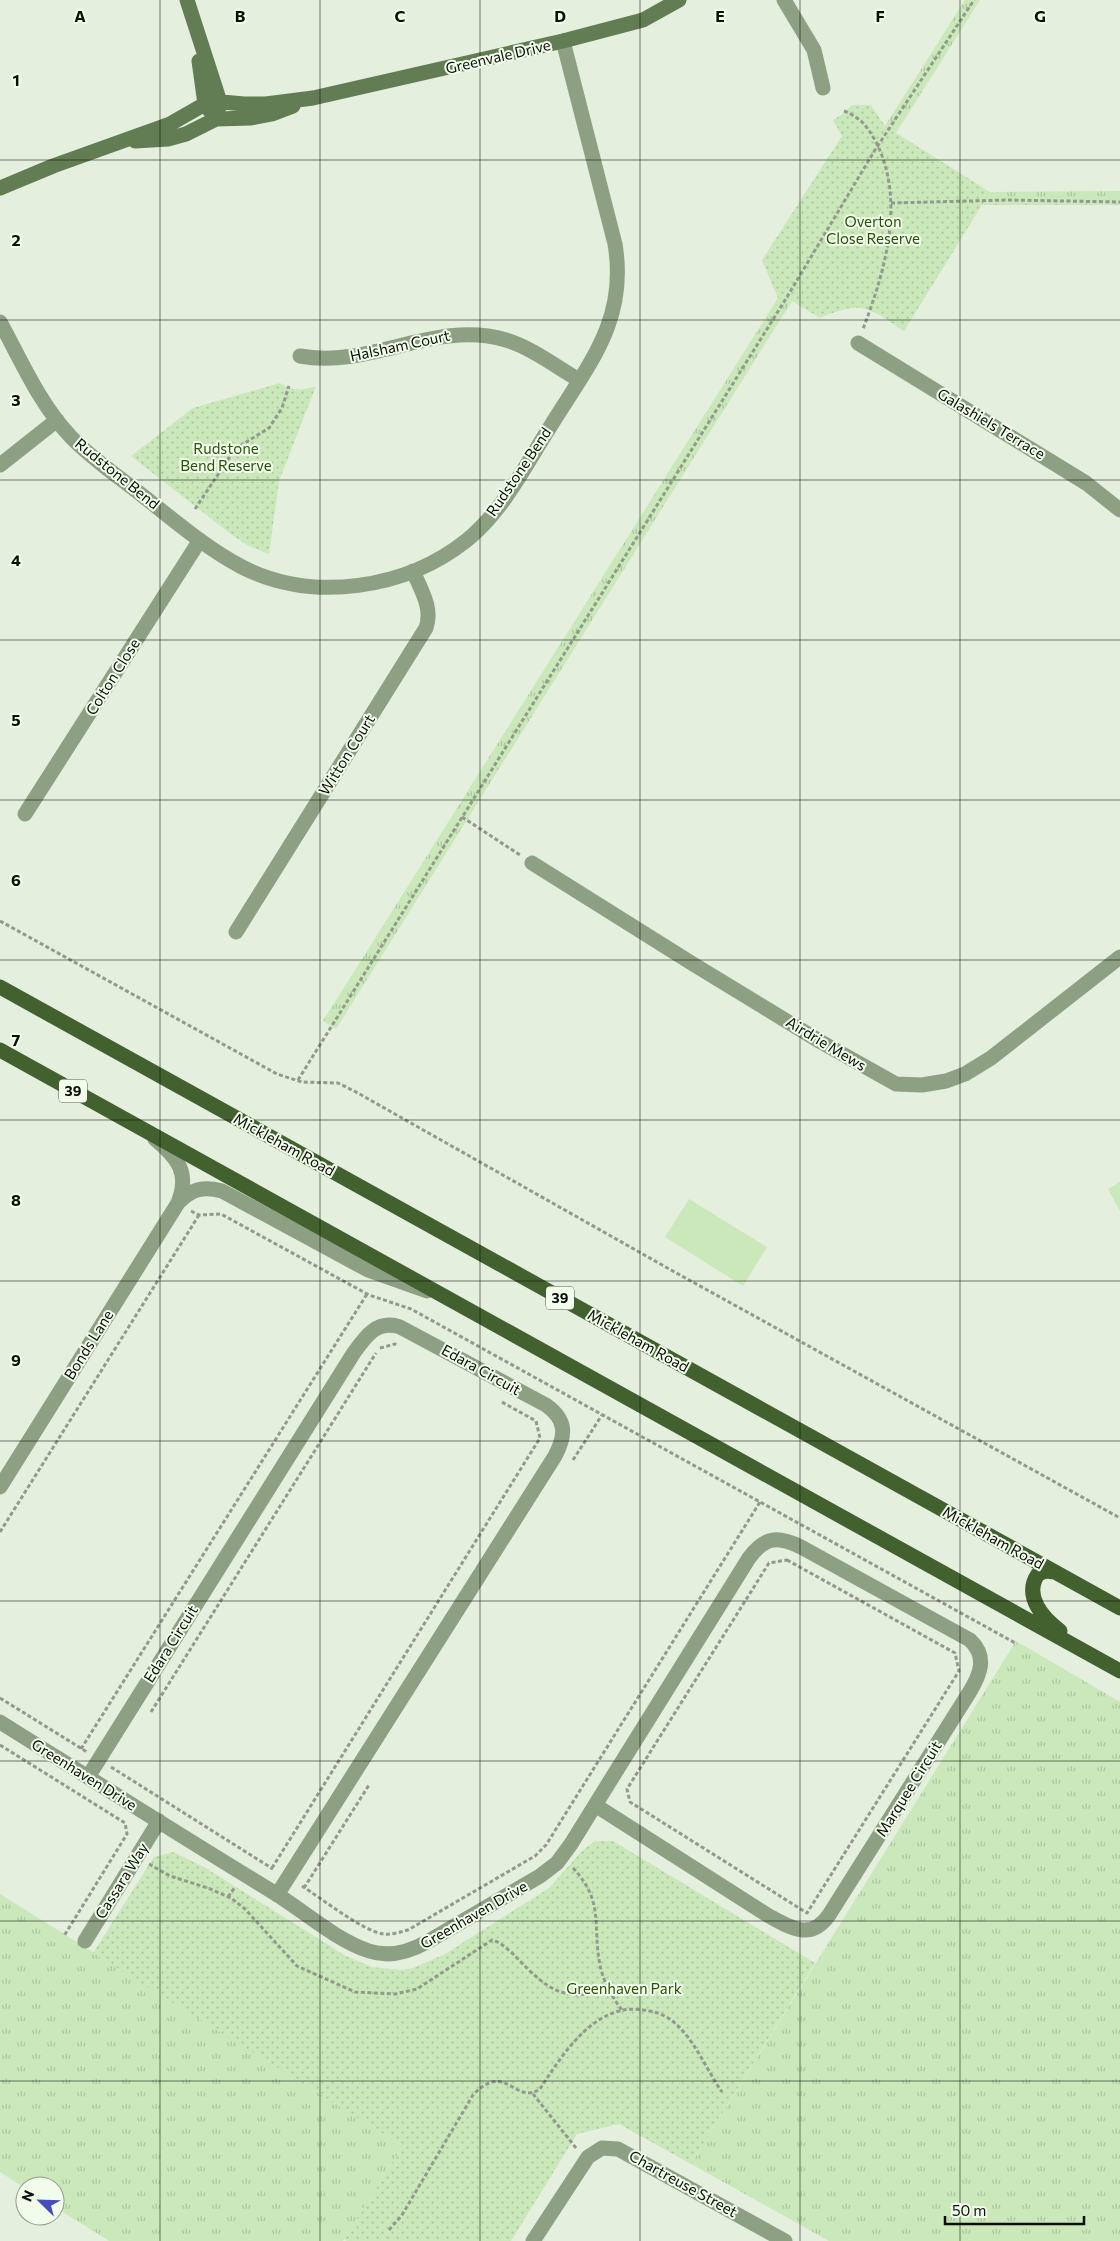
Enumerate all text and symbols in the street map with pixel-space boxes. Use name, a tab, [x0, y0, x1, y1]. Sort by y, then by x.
text: A	[74, 6, 86, 25]
text: B	[235, 6, 246, 25]
text: C	[395, 6, 406, 25]
text: D	[554, 6, 566, 25]
text: E	[715, 6, 725, 25]
text: F	[875, 6, 885, 25]
text: G	[1034, 6, 1046, 25]
street label: Greenvale Drive	[444, 35, 552, 77]
text: 1	[12, 70, 20, 89]
park label: Overton Close Reserve	[826, 212, 920, 247]
text: 2	[11, 230, 21, 249]
street label: Halsham Court	[348, 326, 451, 364]
street label: Galashiels Terrace	[934, 384, 1049, 462]
text: 3	[11, 390, 21, 409]
street label: Rudstone Bend	[482, 424, 554, 519]
street label: Rudstone Bend	[72, 434, 163, 513]
park label: Rudstone Bend Reserve	[180, 439, 272, 474]
text: 4	[11, 550, 21, 569]
street label: Colton Close	[81, 635, 143, 718]
text: 5	[11, 710, 21, 729]
street label: Witton Court	[314, 711, 378, 798]
text: 6	[11, 870, 21, 889]
street label: Airdrie Mews	[783, 1012, 870, 1074]
text: 7	[12, 1030, 21, 1049]
road number: 39	[59, 1080, 87, 1102]
street label: Mickleham Road	[231, 1109, 338, 1179]
text: 8	[11, 1190, 21, 1209]
road number: 39	[546, 1286, 574, 1310]
street label: Mickleham Road	[585, 1305, 692, 1375]
street label: Bonds Lane	[60, 1306, 117, 1383]
street label: Edara Circuit	[439, 1340, 524, 1398]
text: 9	[11, 1350, 21, 1369]
street label: Mickleham Road	[940, 1502, 1047, 1572]
street label: Edara Circuit	[139, 1602, 201, 1685]
street label: Greenhaven Drive	[29, 1735, 140, 1814]
street label: Marquee Circuit	[872, 1737, 945, 1840]
street label: Cassara Way	[91, 1839, 152, 1922]
street label: Greenhaven Drive	[417, 1876, 530, 1952]
park label: Greenhaven Park	[566, 1979, 682, 1997]
street label: Chartreuse Street	[626, 2146, 741, 2220]
north arrow	[15, 2176, 65, 2226]
text: N	[18, 2188, 37, 2204]
scale bar	[945, 2194, 1084, 2226]
text: 50 m	[952, 2201, 986, 2219]

